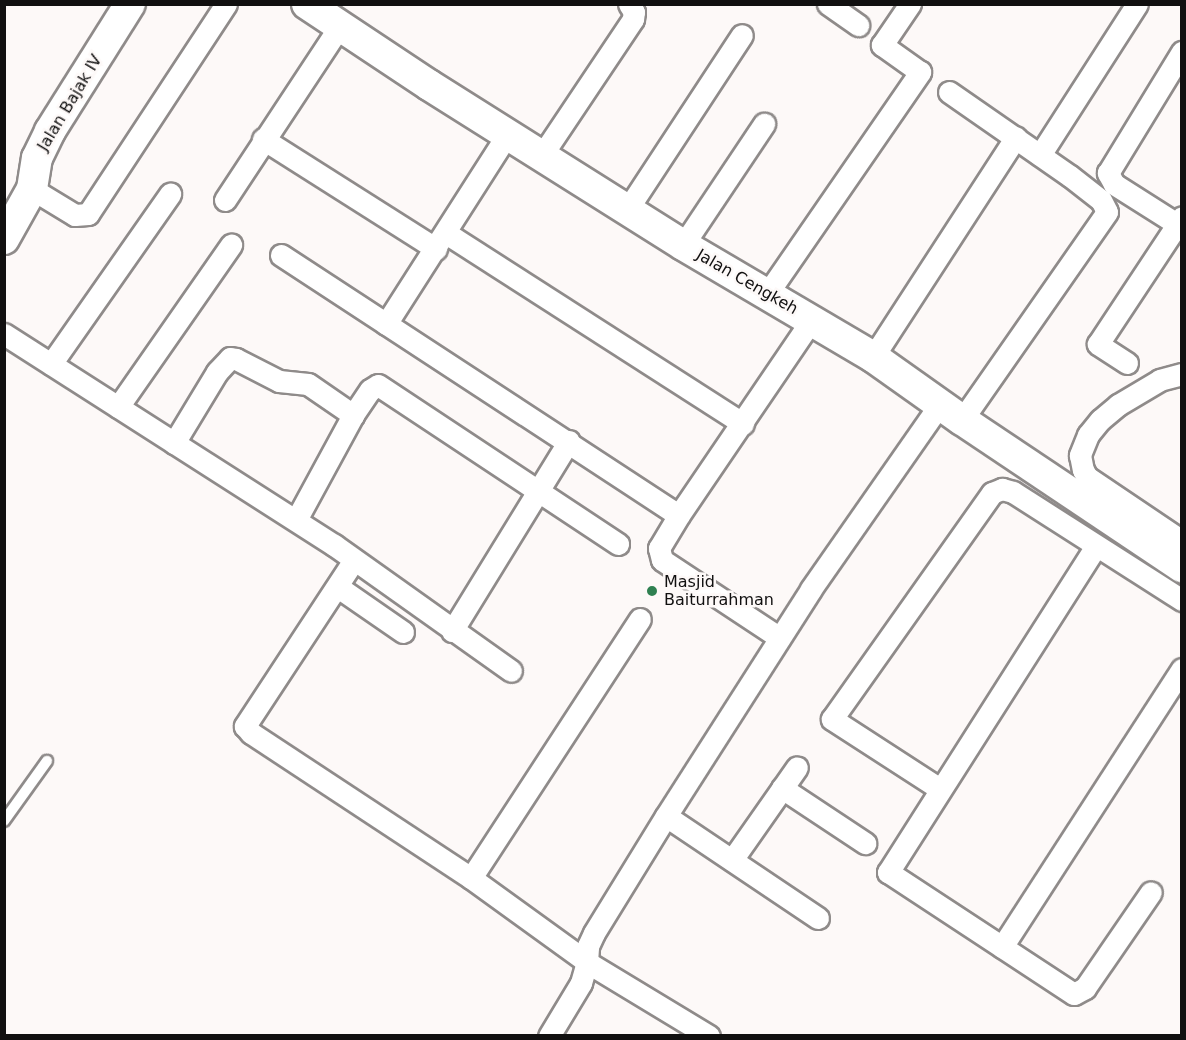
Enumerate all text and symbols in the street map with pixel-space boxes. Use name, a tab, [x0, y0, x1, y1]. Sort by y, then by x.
street label: Jalan Bajak IV	[34, 51, 106, 155]
street label: Jalan Cengkeh	[693, 245, 801, 319]
place label: Masjid Baiturrahman	[664, 572, 774, 610]
marker: Masjid Baiturrahman	[645, 584, 659, 598]

